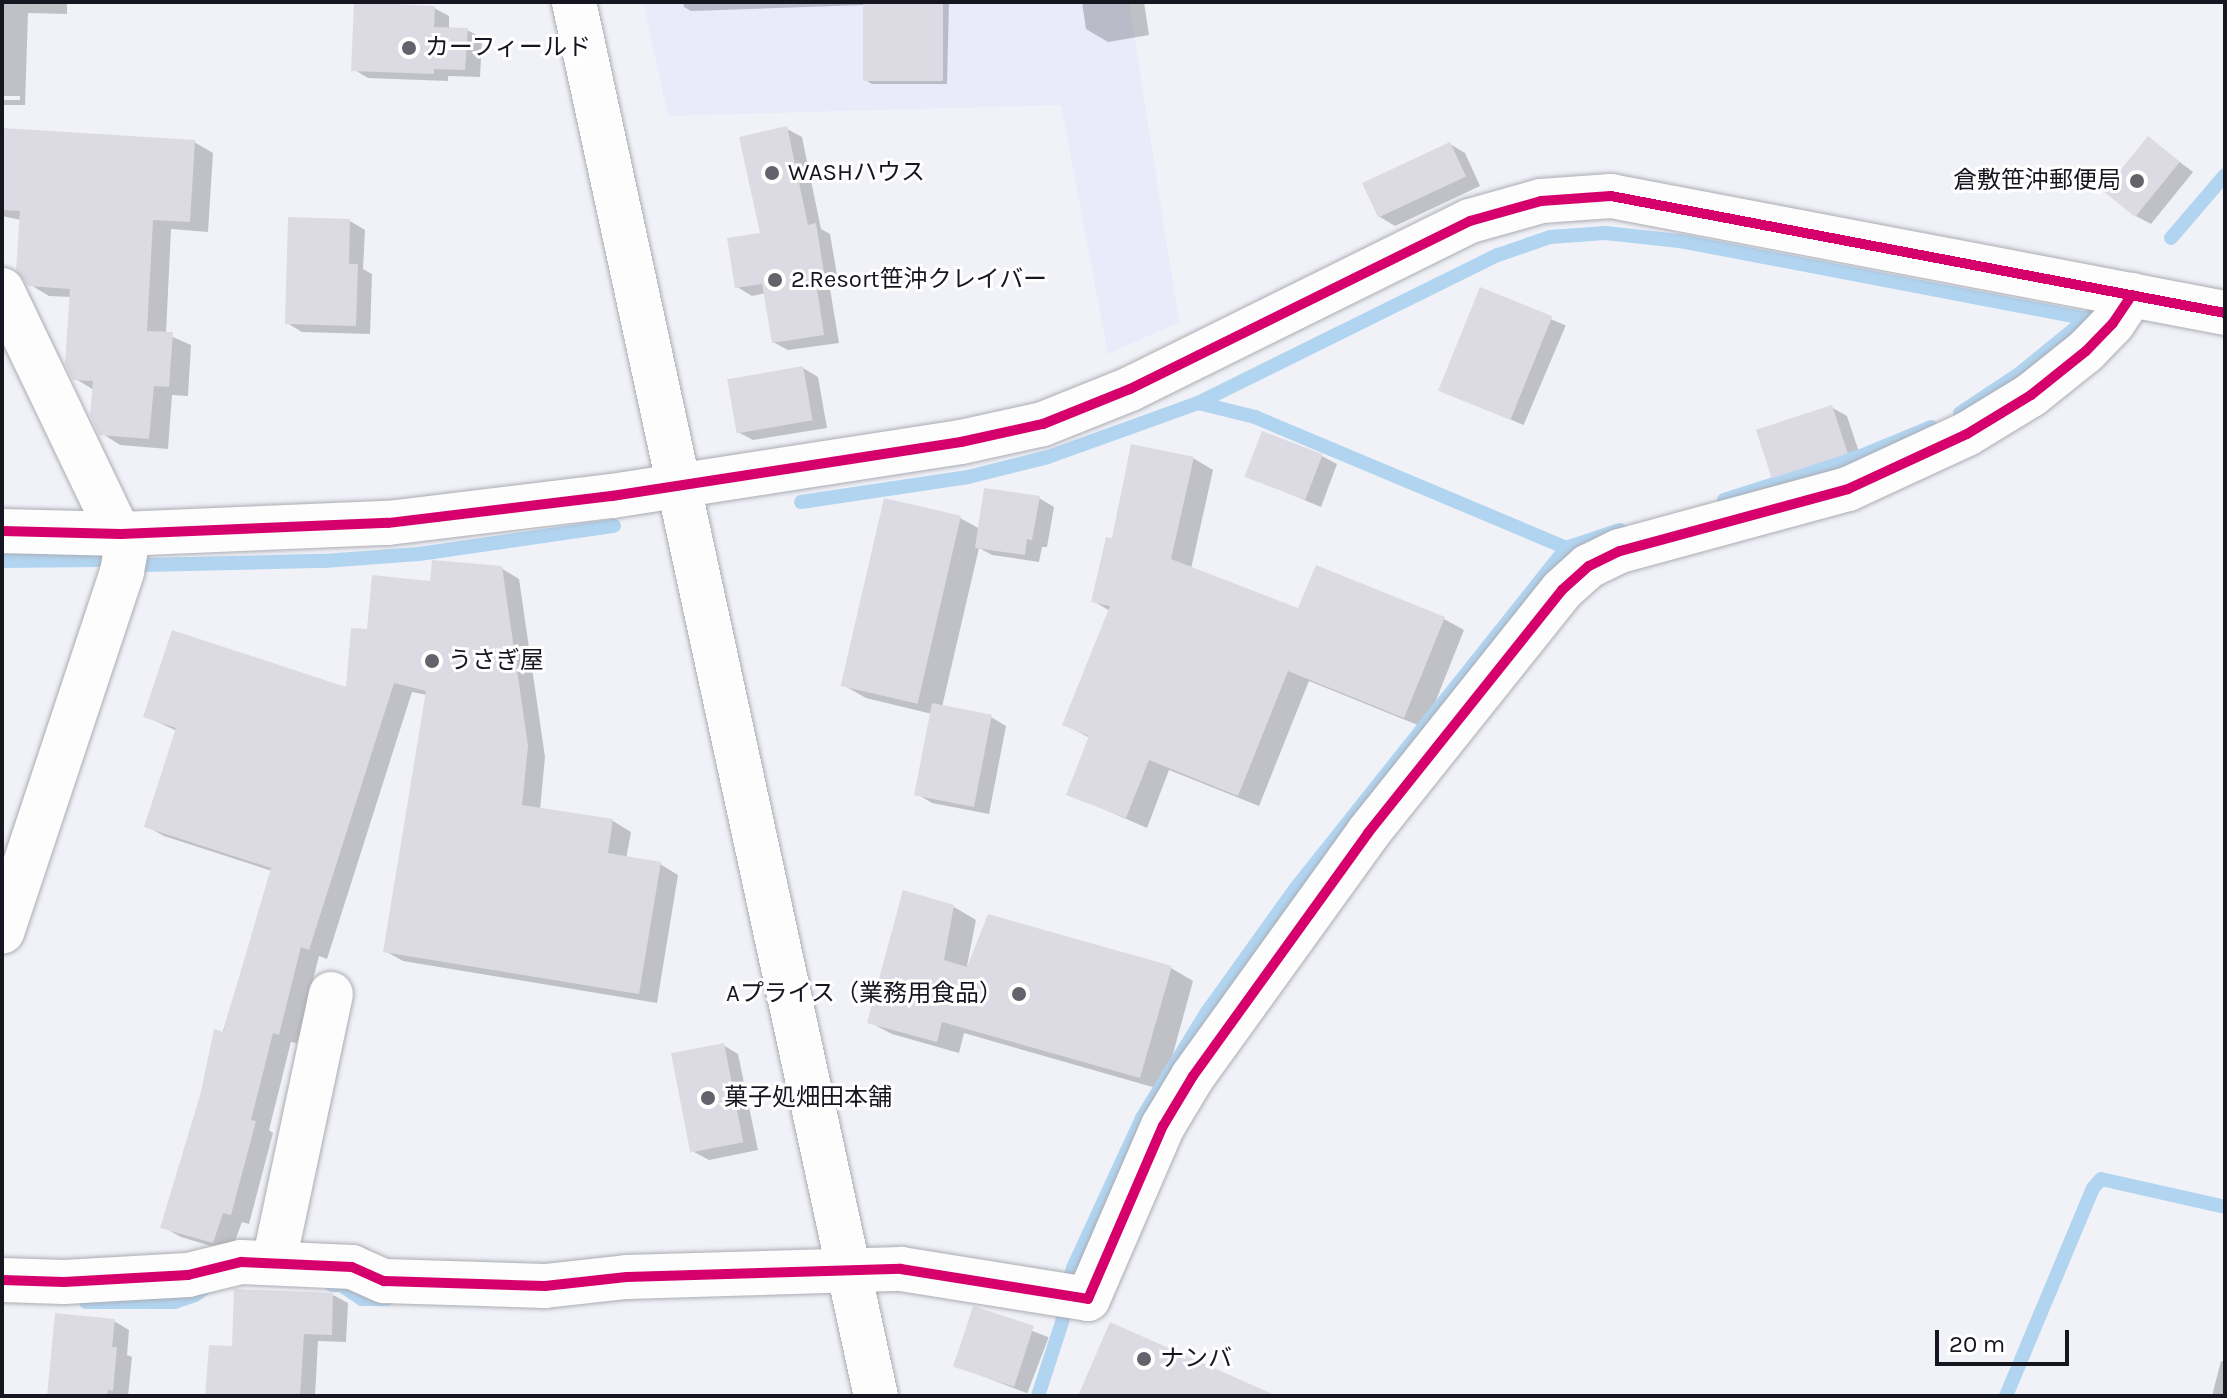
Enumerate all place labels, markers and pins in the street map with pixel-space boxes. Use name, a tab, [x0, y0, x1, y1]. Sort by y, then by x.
place label: カーフィールド	[425, 34, 593, 62]
marker: カーフィールド	[400, 39, 418, 57]
place label: WASHハウス	[788, 159, 925, 187]
marker: WASHハウス	[763, 164, 781, 182]
place label: 倉敷笹沖郵便局	[1953, 167, 2121, 195]
marker: 倉敷笹沖郵便局	[2128, 172, 2146, 190]
place label: 2.Resort笹沖クレイバー	[791, 266, 1048, 294]
marker: 2.Resort笹沖クレイバー	[766, 271, 784, 289]
place label: うさぎ屋	[448, 647, 544, 675]
marker: うさぎ屋	[423, 652, 441, 670]
place label: Aプライス（業務用食品）	[725, 980, 1003, 1008]
marker: Aプライス（業務用食品）	[1010, 985, 1028, 1003]
place label: 菓子処畑田本舗	[724, 1084, 892, 1112]
marker: 菓子処畑田本舗	[699, 1089, 717, 1107]
place label: ナンバ	[1160, 1345, 1232, 1373]
marker: ナンバ	[1135, 1350, 1153, 1368]

